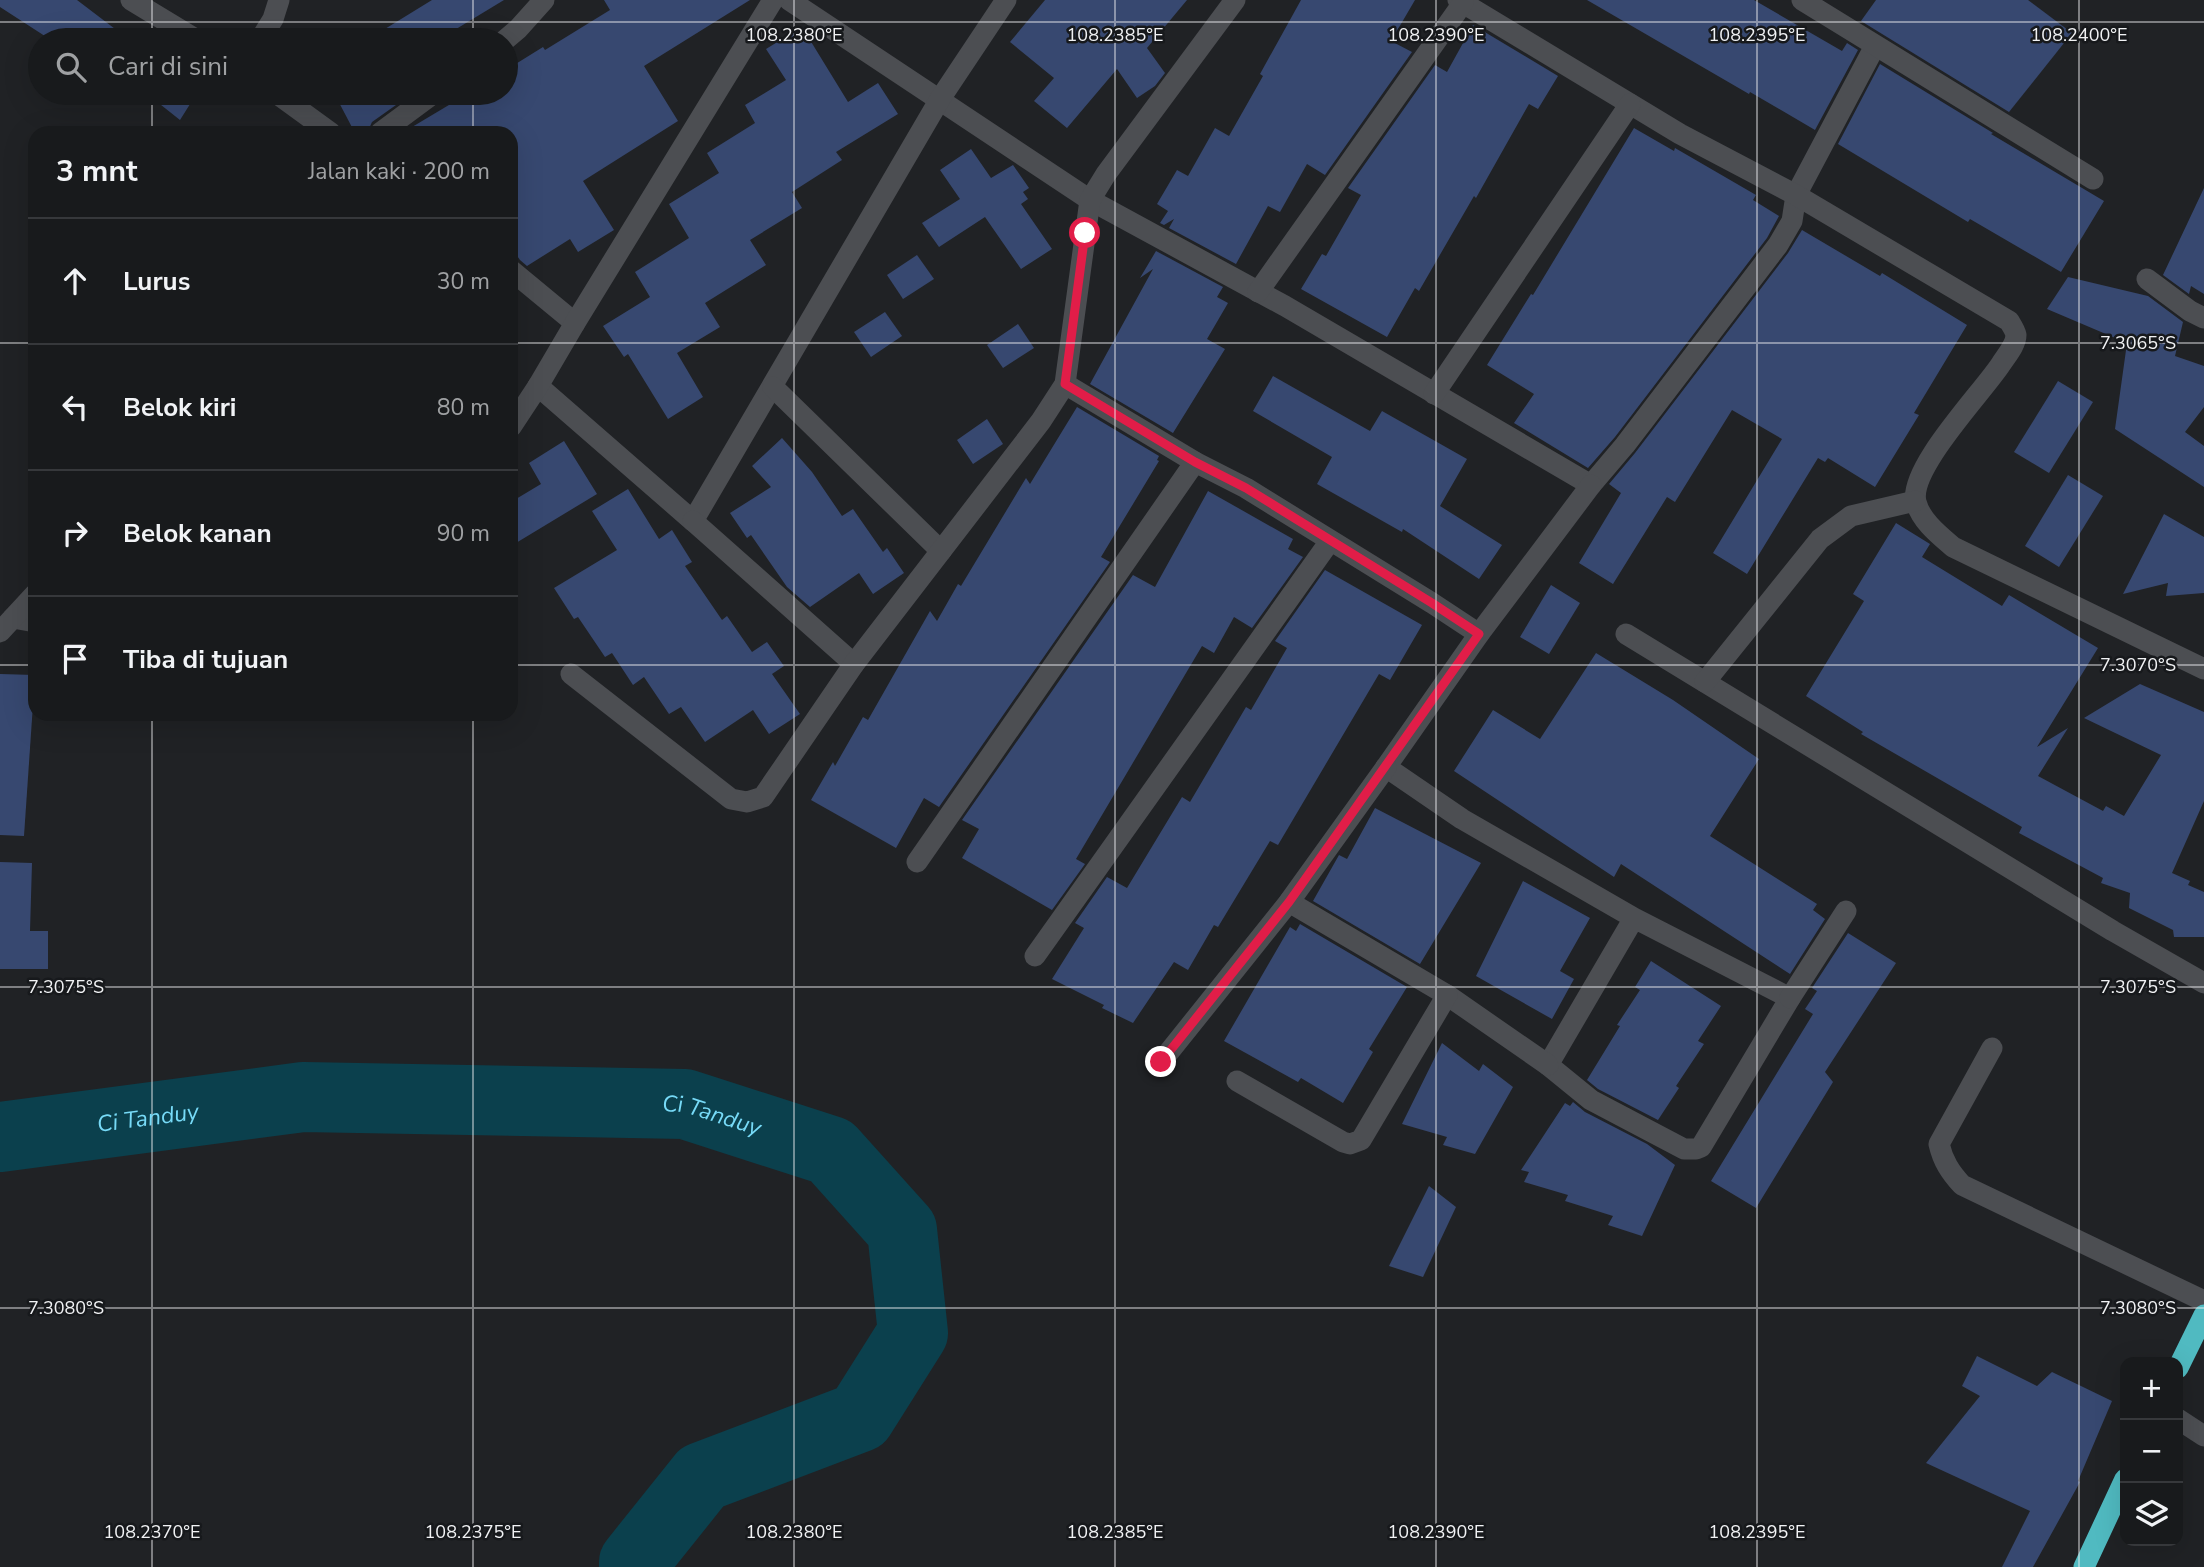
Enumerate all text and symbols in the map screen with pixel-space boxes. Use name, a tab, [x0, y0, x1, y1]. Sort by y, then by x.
text: 108.2380°E	[746, 23, 842, 47]
text: 108.2385°E	[1067, 23, 1163, 47]
text: 108.2390°E	[1388, 23, 1484, 47]
text: 108.2395°E	[1709, 23, 1805, 47]
text: 108.2400°E	[2031, 23, 2127, 47]
search box	[28, 28, 518, 105]
icon: search	[52, 48, 90, 86]
text: Cari di sini	[108, 49, 228, 84]
text: 3 mnt	[56, 151, 137, 192]
text: Jalan kaki · 200 m	[308, 156, 490, 187]
route start	[1069, 217, 1100, 248]
icon: ahead	[56, 262, 94, 300]
text: Lurus	[123, 264, 190, 299]
text: 30 m	[437, 266, 490, 297]
text: 7.3065°S	[2100, 331, 2176, 355]
icon: left	[56, 388, 94, 426]
text: Belok kiri	[123, 390, 236, 425]
text: 80 m	[437, 392, 490, 423]
icon: right	[56, 514, 94, 552]
text: Belok kanan	[123, 516, 272, 551]
text: 90 m	[437, 518, 490, 549]
icon: arrive	[56, 640, 94, 678]
text: Tiba di tujuan	[123, 642, 288, 677]
text: 7.3070°S	[2100, 653, 2176, 677]
text: 7.3075°S	[28, 975, 104, 999]
text: 7.3075°S	[2100, 975, 2176, 999]
route end	[1145, 1046, 1176, 1077]
water label: Ci Tanduy	[662, 1088, 766, 1143]
water label: Ci Tanduy	[95, 1095, 202, 1140]
text: 7.3080°S	[28, 1296, 104, 1320]
text: 7.3080°S	[2100, 1296, 2176, 1320]
map controls	[2120, 1357, 2183, 1546]
button: +	[2120, 1357, 2183, 1420]
button: −	[2120, 1420, 2183, 1483]
button: layers	[2120, 1483, 2183, 1546]
text: 108.2370°E	[104, 1520, 200, 1544]
text: 108.2375°E	[425, 1520, 521, 1544]
text: 108.2380°E	[746, 1520, 842, 1544]
text: 108.2385°E	[1067, 1520, 1163, 1544]
text: 108.2390°E	[1388, 1520, 1484, 1544]
text: 108.2395°E	[1709, 1520, 1805, 1544]

